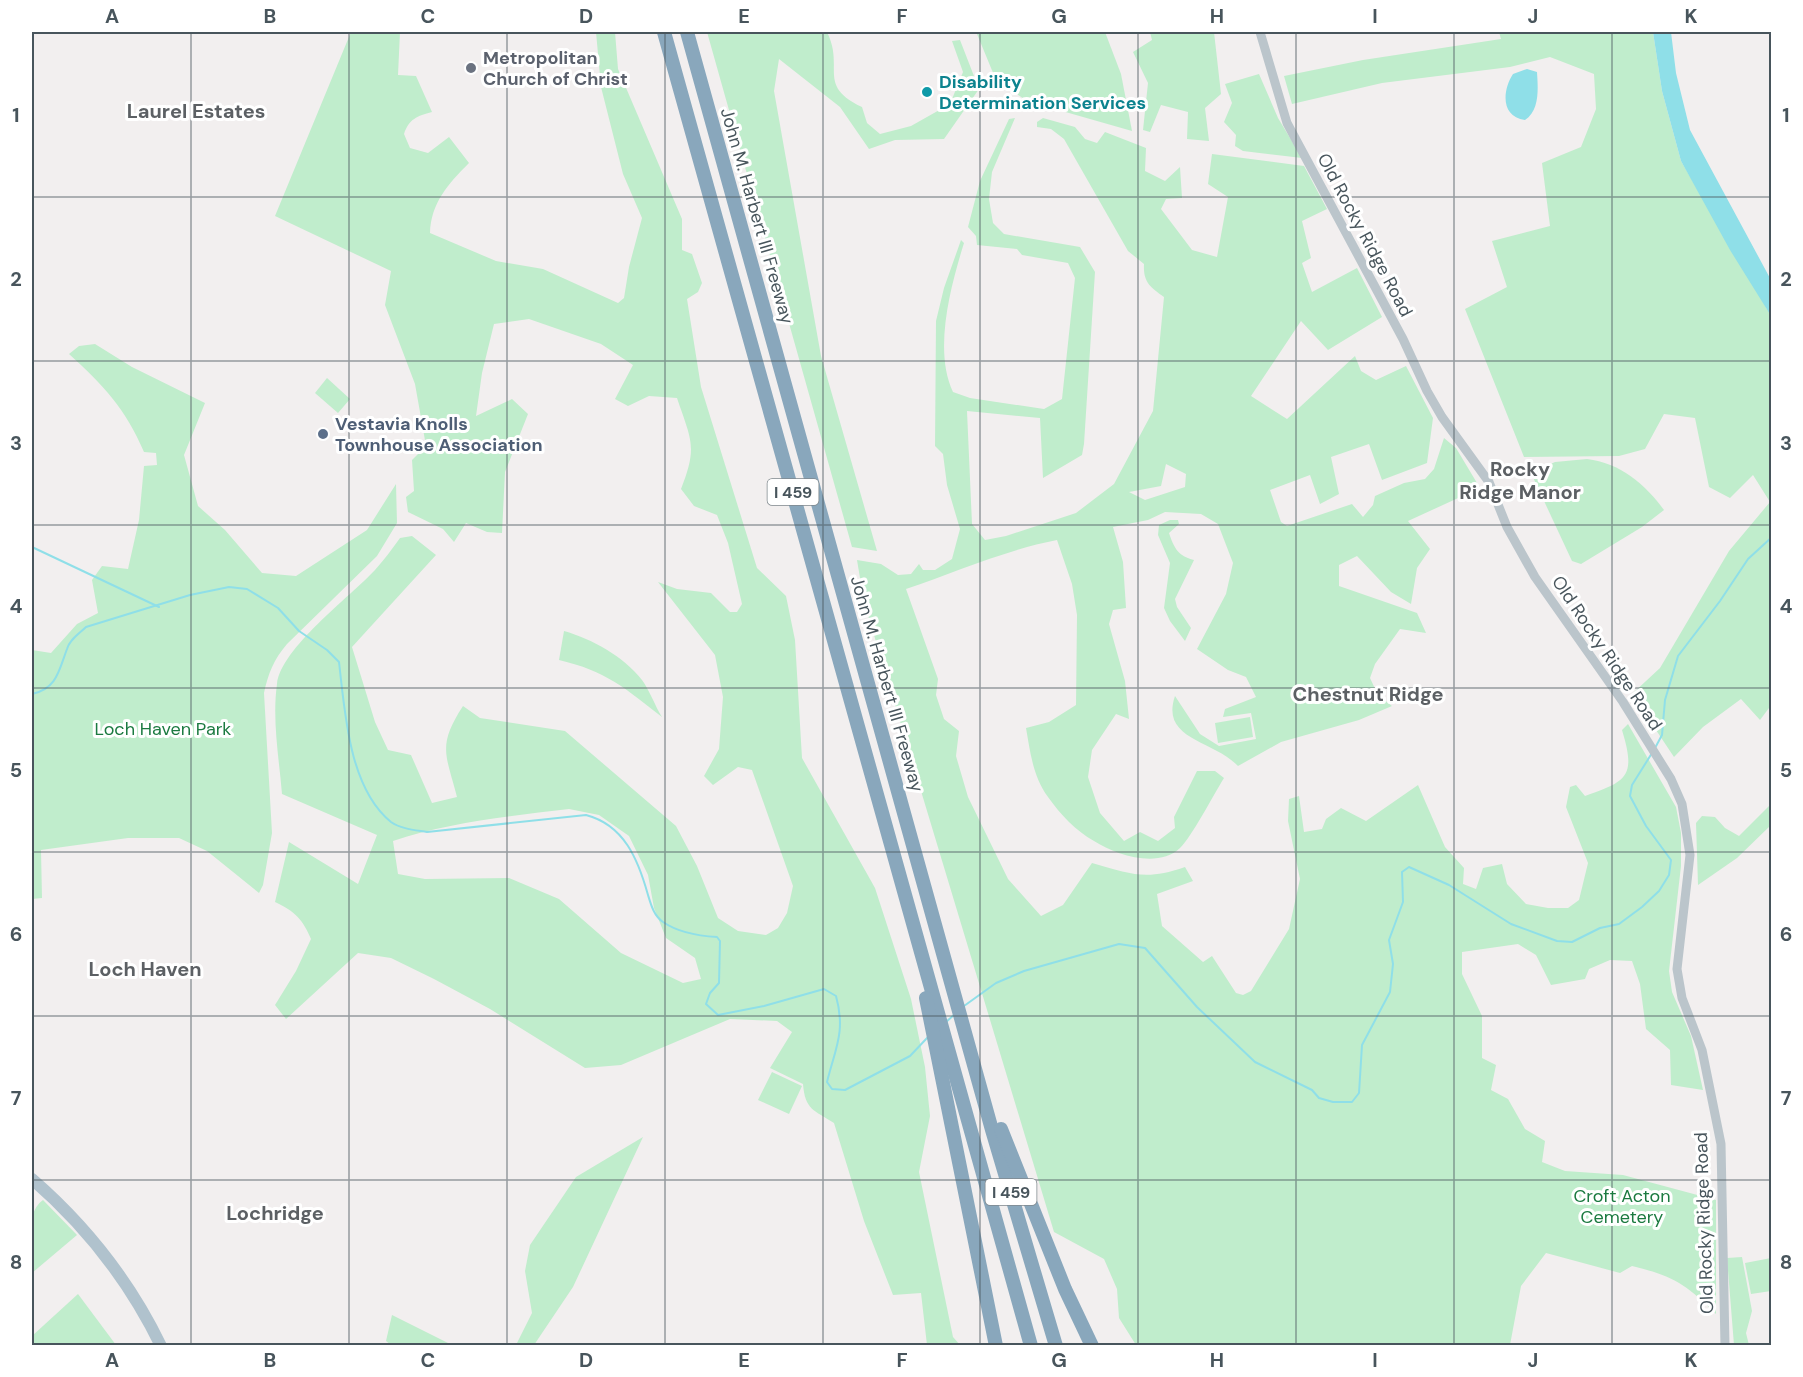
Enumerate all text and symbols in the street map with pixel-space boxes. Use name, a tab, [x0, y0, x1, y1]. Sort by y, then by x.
text: A	[105, 3, 119, 29]
text: B	[264, 3, 276, 29]
text: C	[421, 3, 435, 29]
text: D	[579, 3, 593, 29]
text: E	[738, 3, 750, 29]
text: F	[896, 3, 908, 29]
text: G	[1051, 3, 1067, 29]
text: H	[1210, 3, 1224, 29]
text: I	[1372, 3, 1378, 29]
text: J	[1528, 3, 1538, 29]
text: K	[1684, 3, 1698, 29]
place label: Metropolitan Church of Christ	[483, 46, 628, 91]
marker: Metropolitan Church of Christ	[464, 61, 478, 75]
place label: Disability Determination Services	[939, 70, 1146, 115]
marker: Disability Determination Services	[920, 85, 934, 99]
district label: Laurel Estates	[127, 98, 265, 124]
text: 1	[12, 102, 20, 128]
text: 1	[1782, 102, 1790, 128]
street label: John M. Harbert III Freeway	[715, 105, 799, 327]
street label: Old Rocky Ridge Road	[1312, 149, 1418, 321]
text: 2	[10, 266, 22, 292]
text: 2	[1780, 266, 1792, 292]
place label: Vestavia Knolls Townhouse Association	[335, 412, 543, 457]
marker: Vestavia Knolls Townhouse Association	[316, 427, 330, 441]
text: 3	[10, 430, 22, 456]
text: 3	[1780, 430, 1792, 456]
district label: Rocky Ridge Manor	[1459, 456, 1581, 505]
road number: I 459	[768, 479, 818, 505]
street label: Old Rocky Ridge Road	[1546, 571, 1668, 735]
street label: John M. Harbert III Freeway	[845, 573, 929, 795]
text: 4	[10, 593, 23, 619]
text: 4	[1780, 593, 1793, 619]
district label: Chestnut Ridge	[1293, 681, 1443, 707]
park label: Loch Haven Park	[95, 717, 231, 741]
text: 5	[10, 757, 22, 783]
text: 5	[1780, 757, 1792, 783]
text: 6	[10, 921, 22, 947]
text: 6	[1780, 921, 1792, 947]
district label: Loch Haven	[88, 956, 202, 982]
text: 7	[11, 1085, 22, 1111]
text: 7	[1781, 1085, 1792, 1111]
street label: Old Rocky Ridge Road	[1689, 1132, 1719, 1314]
road number: I 459	[986, 1179, 1036, 1205]
park label: Croft Acton Cemetery	[1573, 1184, 1671, 1229]
district label: Lochridge	[226, 1200, 324, 1226]
text: 8	[10, 1249, 22, 1275]
text: 8	[1780, 1249, 1792, 1275]
text: A	[105, 1347, 119, 1373]
text: B	[264, 1347, 276, 1373]
text: C	[421, 1347, 435, 1373]
text: D	[579, 1347, 593, 1373]
text: E	[738, 1347, 750, 1373]
text: F	[896, 1347, 908, 1373]
text: G	[1051, 1347, 1067, 1373]
text: H	[1210, 1347, 1224, 1373]
text: I	[1372, 1347, 1378, 1373]
text: J	[1528, 1347, 1538, 1373]
text: K	[1684, 1347, 1698, 1373]

